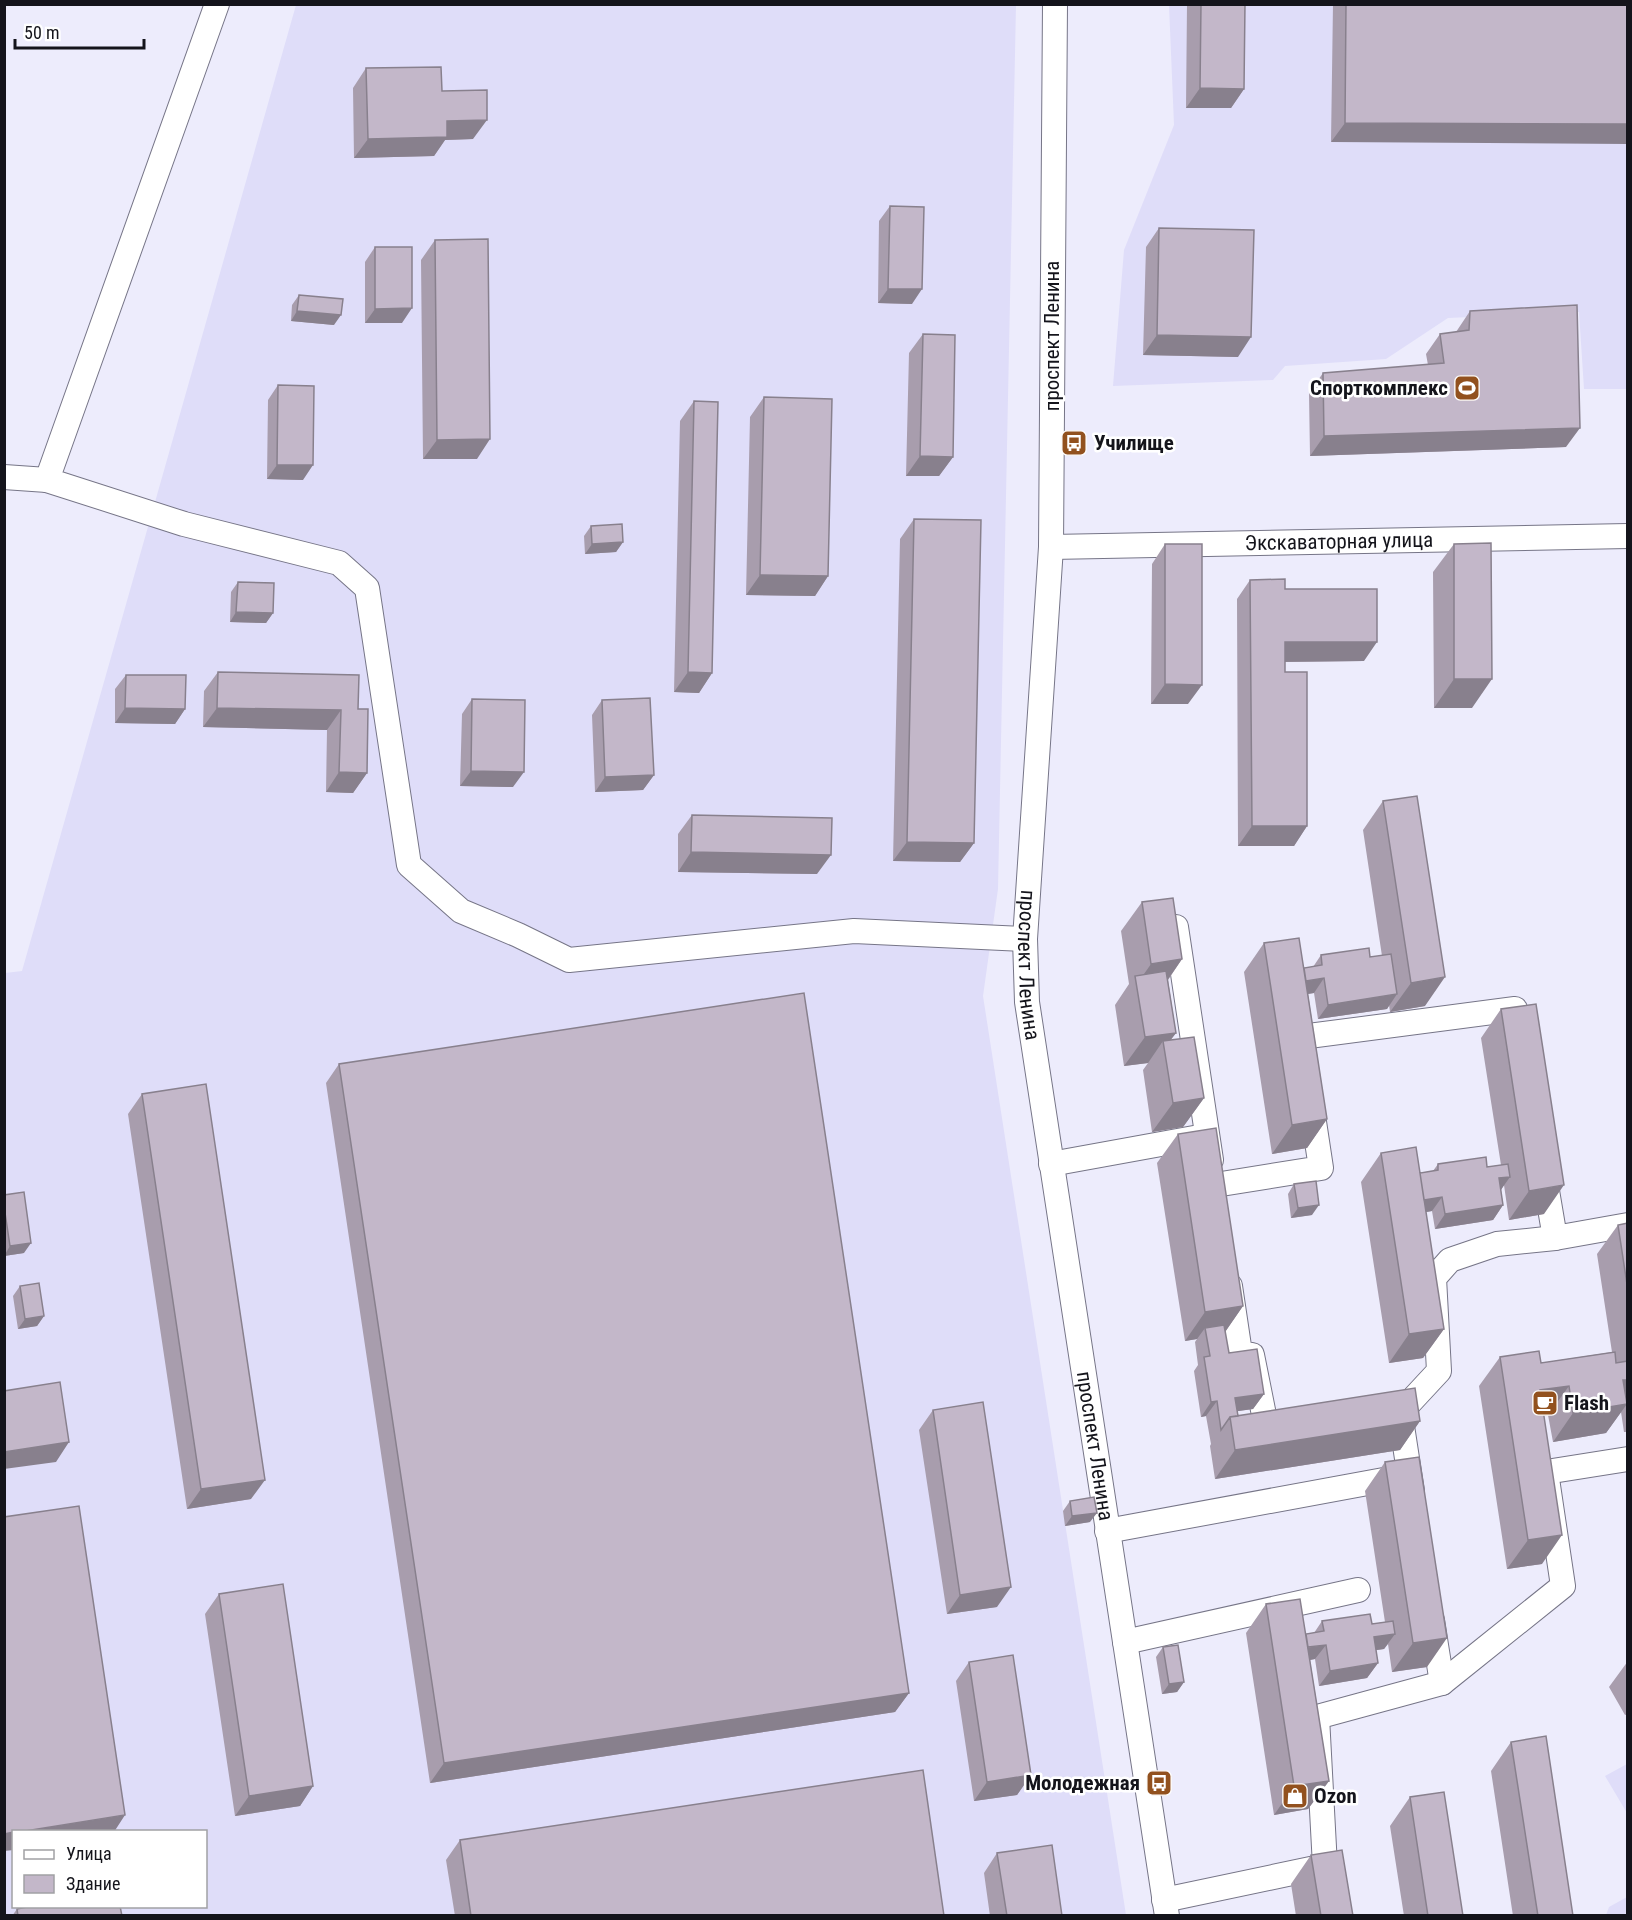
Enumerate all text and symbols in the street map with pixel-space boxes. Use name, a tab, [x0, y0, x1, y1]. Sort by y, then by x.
scale bar	[15, 12, 144, 50]
text: 50 m	[24, 22, 59, 43]
street label: проспект Ленина	[1040, 261, 1064, 411]
sports icon: Спорткомплекс	[1452, 373, 1482, 403]
place label: Спорткомплекс	[1310, 376, 1448, 400]
bus stop icon: Училище	[1059, 428, 1089, 458]
place label: Училище	[1094, 431, 1174, 455]
street label: Экскаваторная улица	[1244, 528, 1433, 555]
street label: проспект Ленина	[1013, 889, 1045, 1042]
street label: проспект Ленина	[1072, 1370, 1118, 1522]
cafe icon: Flash	[1530, 1388, 1560, 1418]
place label: Flash	[1564, 1391, 1609, 1415]
bus stop icon: Молодежная	[1144, 1768, 1174, 1798]
place label: Молодежная	[1025, 1771, 1140, 1795]
shop icon: Ozon	[1280, 1781, 1310, 1811]
place label: Ozon	[1314, 1784, 1357, 1808]
legend	[12, 1830, 207, 1908]
text: Улица	[66, 1843, 112, 1864]
text: Здание	[66, 1873, 120, 1894]

